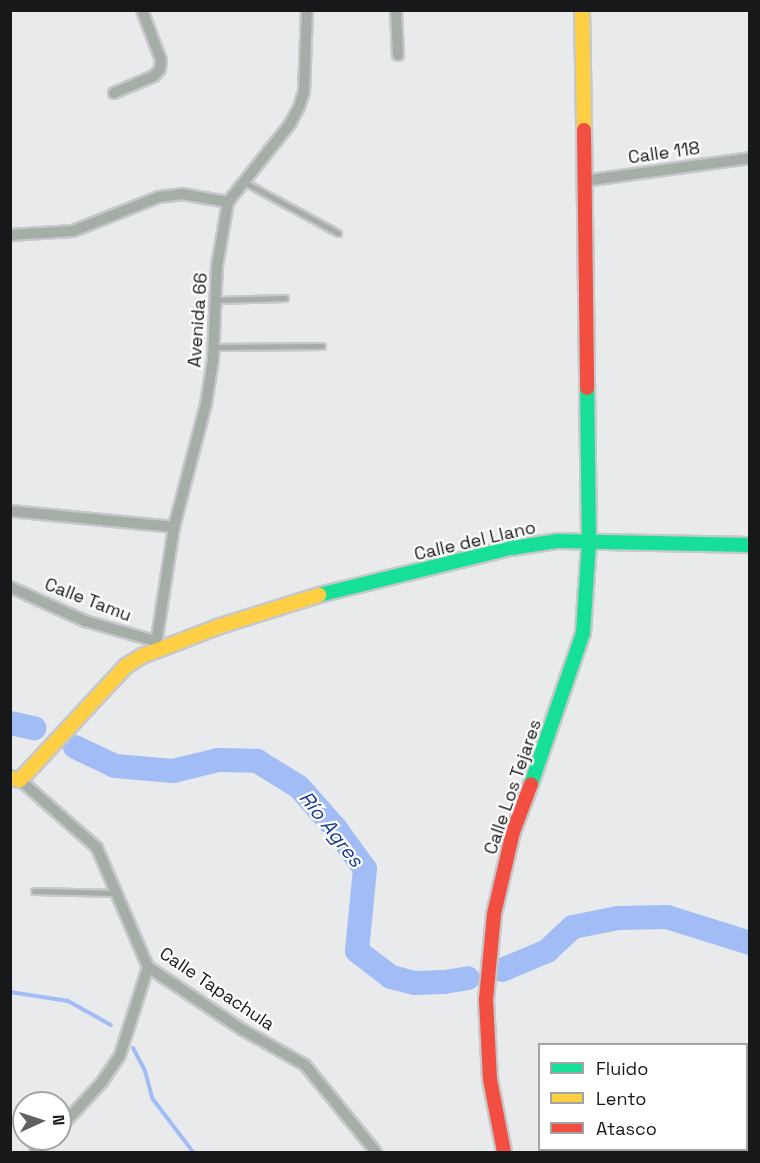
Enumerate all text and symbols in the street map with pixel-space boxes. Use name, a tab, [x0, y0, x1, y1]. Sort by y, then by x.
street label: Calle 118	[627, 137, 701, 169]
street label: Avenida 66	[184, 272, 212, 368]
street label: Calle del Llano	[412, 517, 538, 565]
street label: Calle Tamu	[41, 573, 135, 627]
street label: Calle Los Tejares	[480, 716, 546, 858]
water label: Río Agres	[294, 786, 368, 872]
street label: Calle Tapachula	[155, 942, 279, 1036]
legend	[538, 1043, 748, 1151]
text: Fluido	[596, 1057, 648, 1080]
text: Lento	[596, 1087, 646, 1110]
north arrow	[12, 1091, 72, 1151]
text: N	[48, 1114, 69, 1126]
text: Atasco	[596, 1117, 657, 1140]

